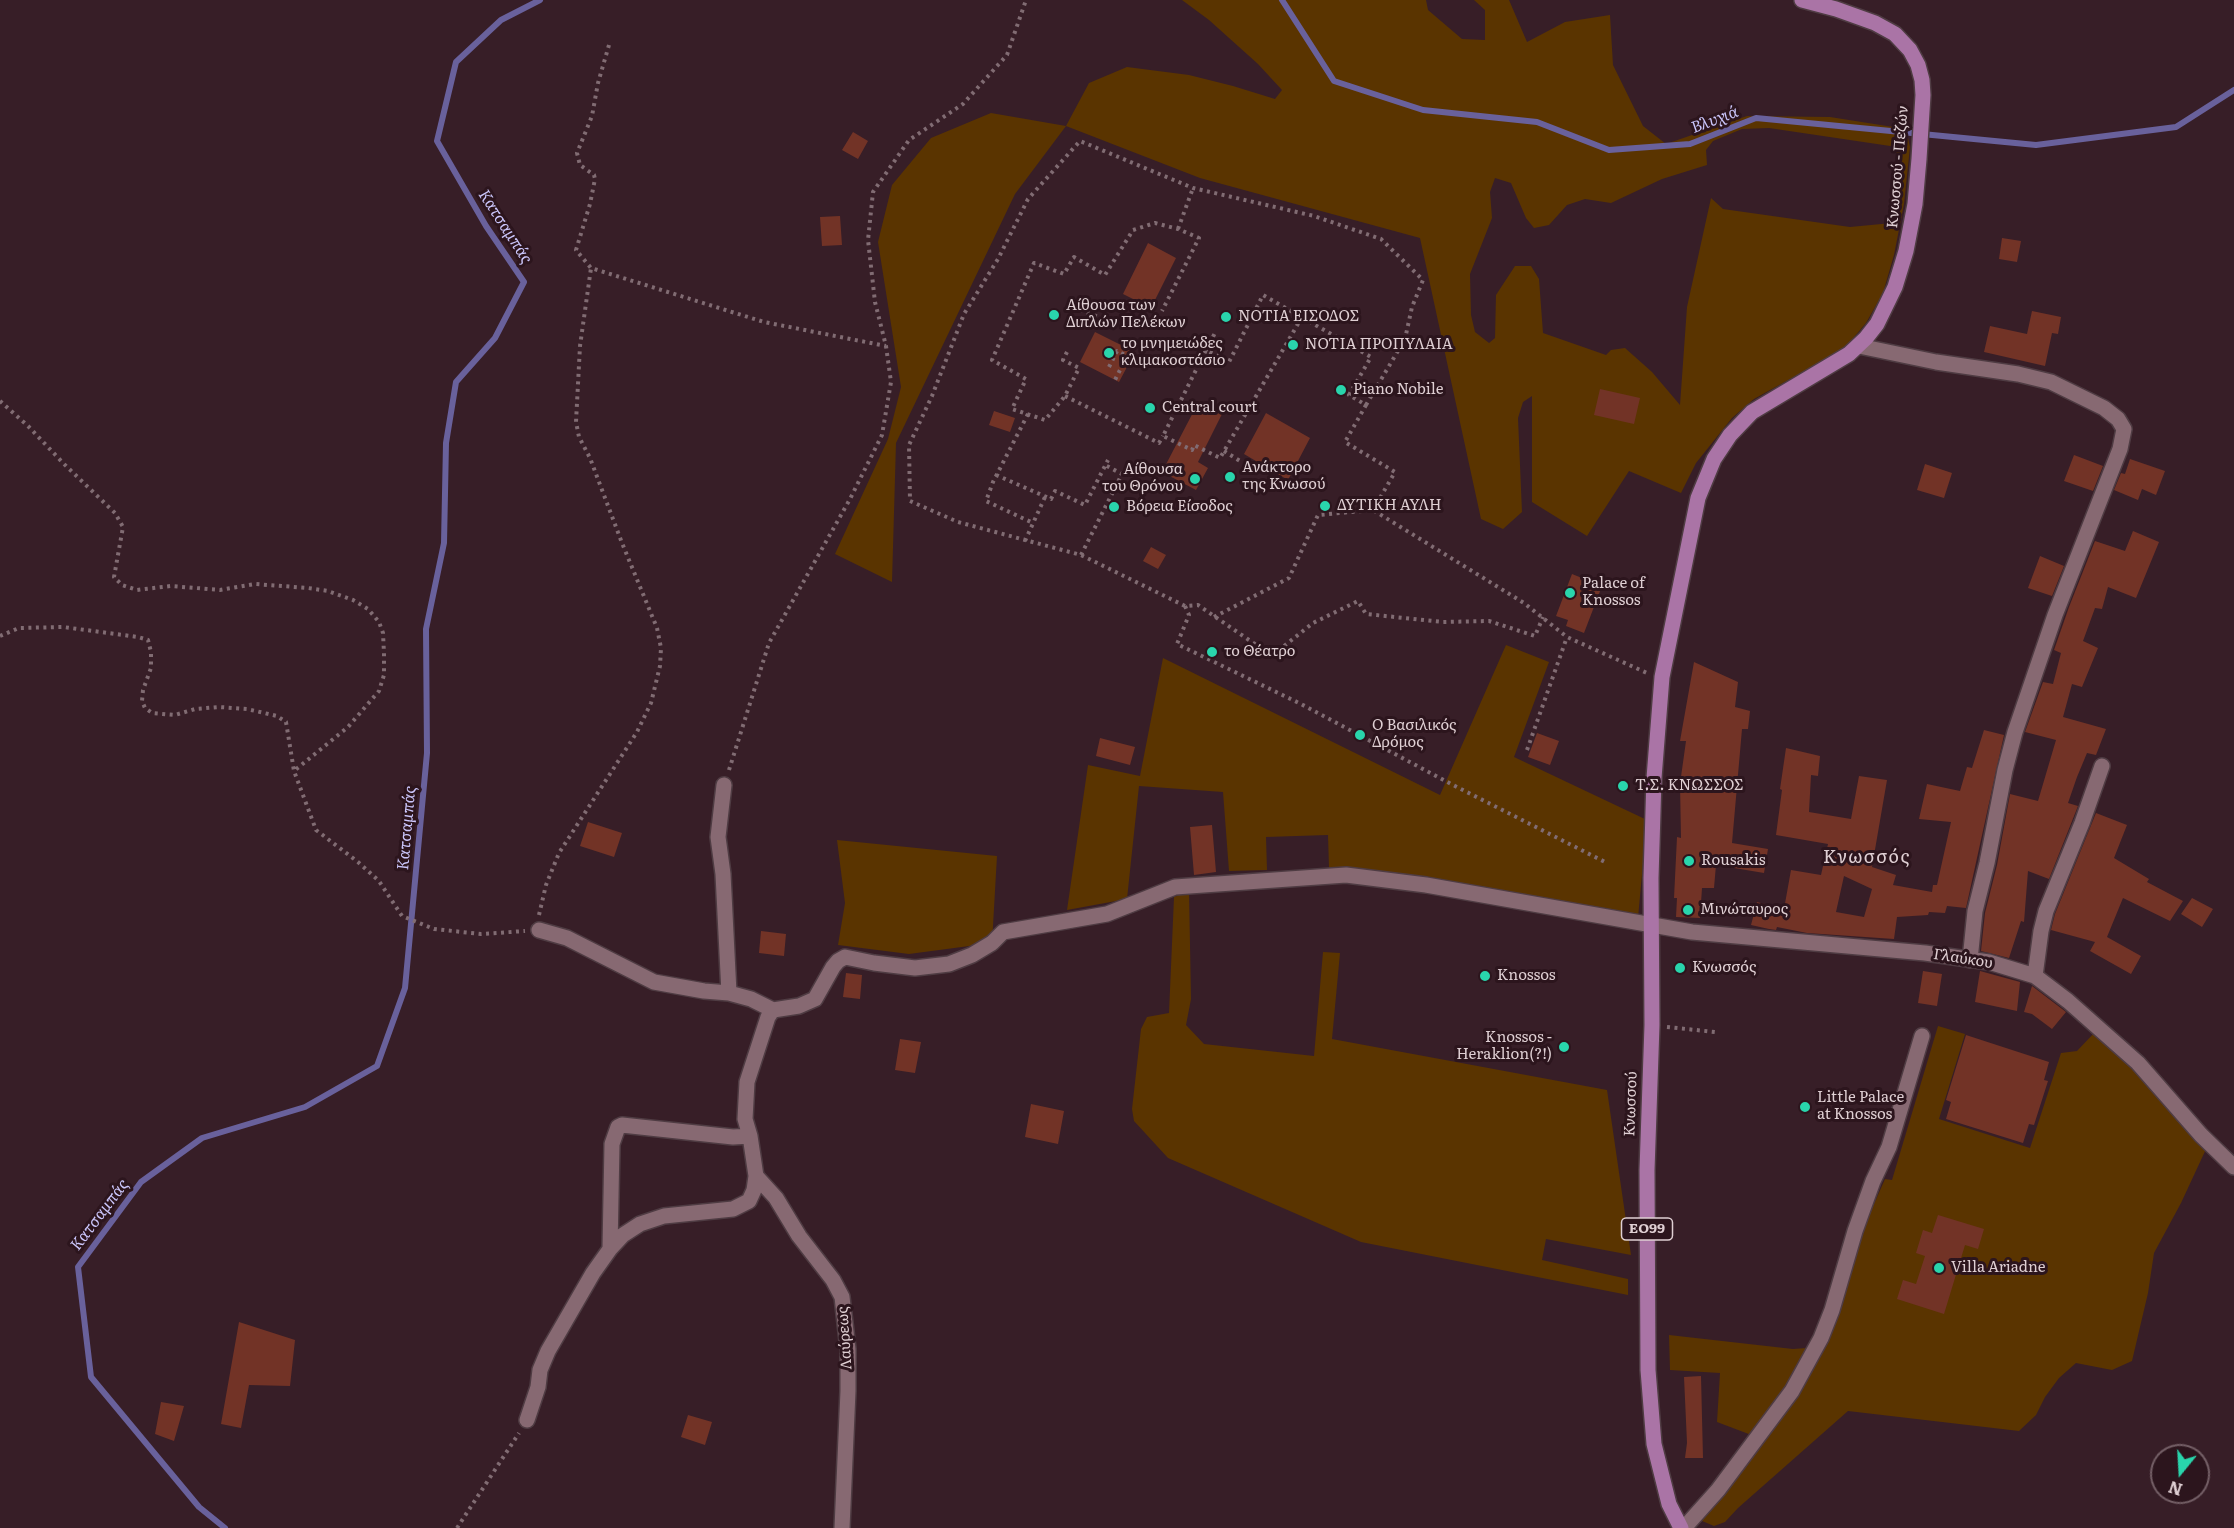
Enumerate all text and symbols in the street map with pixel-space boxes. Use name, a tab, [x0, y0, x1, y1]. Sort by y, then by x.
water label: Βλυχιά	[1689, 102, 1741, 138]
street label: Κνωσσού - Πεζών	[1884, 105, 1912, 229]
water label: Κατσαμπάς	[474, 186, 536, 268]
place label: Αίθουσα των Διπλών Πελέκων	[1066, 297, 1186, 332]
marker: Αίθουσα των Διπλών Πελέκων	[1047, 308, 1061, 322]
place label: ΝΟΤΙΑ ΕΙΣΟΔΟΣ	[1238, 308, 1359, 326]
marker: ΝΟΤΙΑ ΕΙΣΟΔΟΣ	[1219, 310, 1233, 324]
place label: το μνημειώδες κλιμακοστάσιο	[1121, 335, 1225, 370]
place label: NOTIA ΠΡΟΠΥΛΑΙΑ	[1305, 336, 1453, 354]
marker: NOTIA ΠΡΟΠΥΛΑΙΑ	[1286, 338, 1300, 352]
marker: το μνημειώδες κλιμακοστάσιο	[1102, 346, 1116, 360]
place label: Piano Nobile	[1353, 381, 1443, 399]
marker: Piano Nobile	[1334, 383, 1348, 397]
place label: Central court	[1162, 399, 1257, 417]
marker: Central court	[1143, 401, 1157, 415]
place label: Ανάκτορο της Κνωσού	[1242, 459, 1325, 494]
place label: Αίθουσα του Θρόνου	[1102, 461, 1183, 496]
marker: Ανάκτορο της Κνωσού	[1223, 470, 1237, 484]
marker: Αίθουσα του Θρόνου	[1188, 472, 1202, 486]
place label: ΔΥΤΙΚΗ ΑΥΛΗ	[1337, 497, 1442, 515]
place label: Βόρεια Είσοδος	[1126, 498, 1233, 516]
marker: ΔΥΤΙΚΗ ΑΥΛΗ	[1318, 499, 1332, 513]
marker: Βόρεια Είσοδος	[1107, 500, 1121, 514]
place label: Palace of Knossos	[1582, 575, 1645, 610]
marker: Palace of Knossos	[1563, 586, 1577, 600]
place label: το Θέατρο	[1224, 643, 1295, 661]
marker: το Θέατρο	[1205, 645, 1219, 659]
place label: Ο Βασιλικός Δρόμος	[1372, 717, 1457, 752]
marker: Ο Βασιλικός Δρόμος	[1353, 728, 1367, 742]
place label: Τ.Σ. ΚΝΩΣΣΟΣ	[1635, 777, 1744, 795]
marker: Τ.Σ. ΚΝΩΣΣΟΣ	[1616, 779, 1630, 793]
water label: Κατσαμπάς	[394, 785, 420, 871]
district label: Κνωσσός	[1823, 847, 1911, 869]
place label: Rousakis	[1701, 852, 1765, 870]
marker: Rousakis	[1682, 854, 1696, 868]
place label: Μινώταυρος	[1700, 901, 1788, 919]
marker: Μινώταυρος	[1681, 903, 1695, 917]
street label: Γλαύκου	[1932, 945, 1994, 973]
place label: Κνωσσός	[1692, 959, 1756, 977]
marker: Κνωσσός	[1673, 961, 1687, 975]
place label: Knossos	[1497, 967, 1556, 985]
marker: Knossos	[1478, 969, 1492, 983]
place label: Knossos - Heraklion(?!)	[1456, 1029, 1552, 1064]
marker: Knossos - Heraklion(?!)	[1557, 1040, 1571, 1054]
street label: Κνωσσού	[1621, 1071, 1641, 1137]
place label: Little Palace at Knossos	[1817, 1089, 1904, 1124]
marker: Little Palace at Knossos	[1798, 1100, 1812, 1114]
water label: Κατσαμπάς	[67, 1175, 133, 1255]
road number: ΕΟ99	[1622, 1218, 1672, 1240]
place label: Villa Ariadne	[1951, 1259, 2046, 1277]
marker: Villa Ariadne	[1932, 1261, 1946, 1275]
street label: Λαύρεως	[834, 1306, 856, 1370]
north arrow	[2150, 1444, 2210, 1504]
text: N	[2165, 1476, 2185, 1503]

